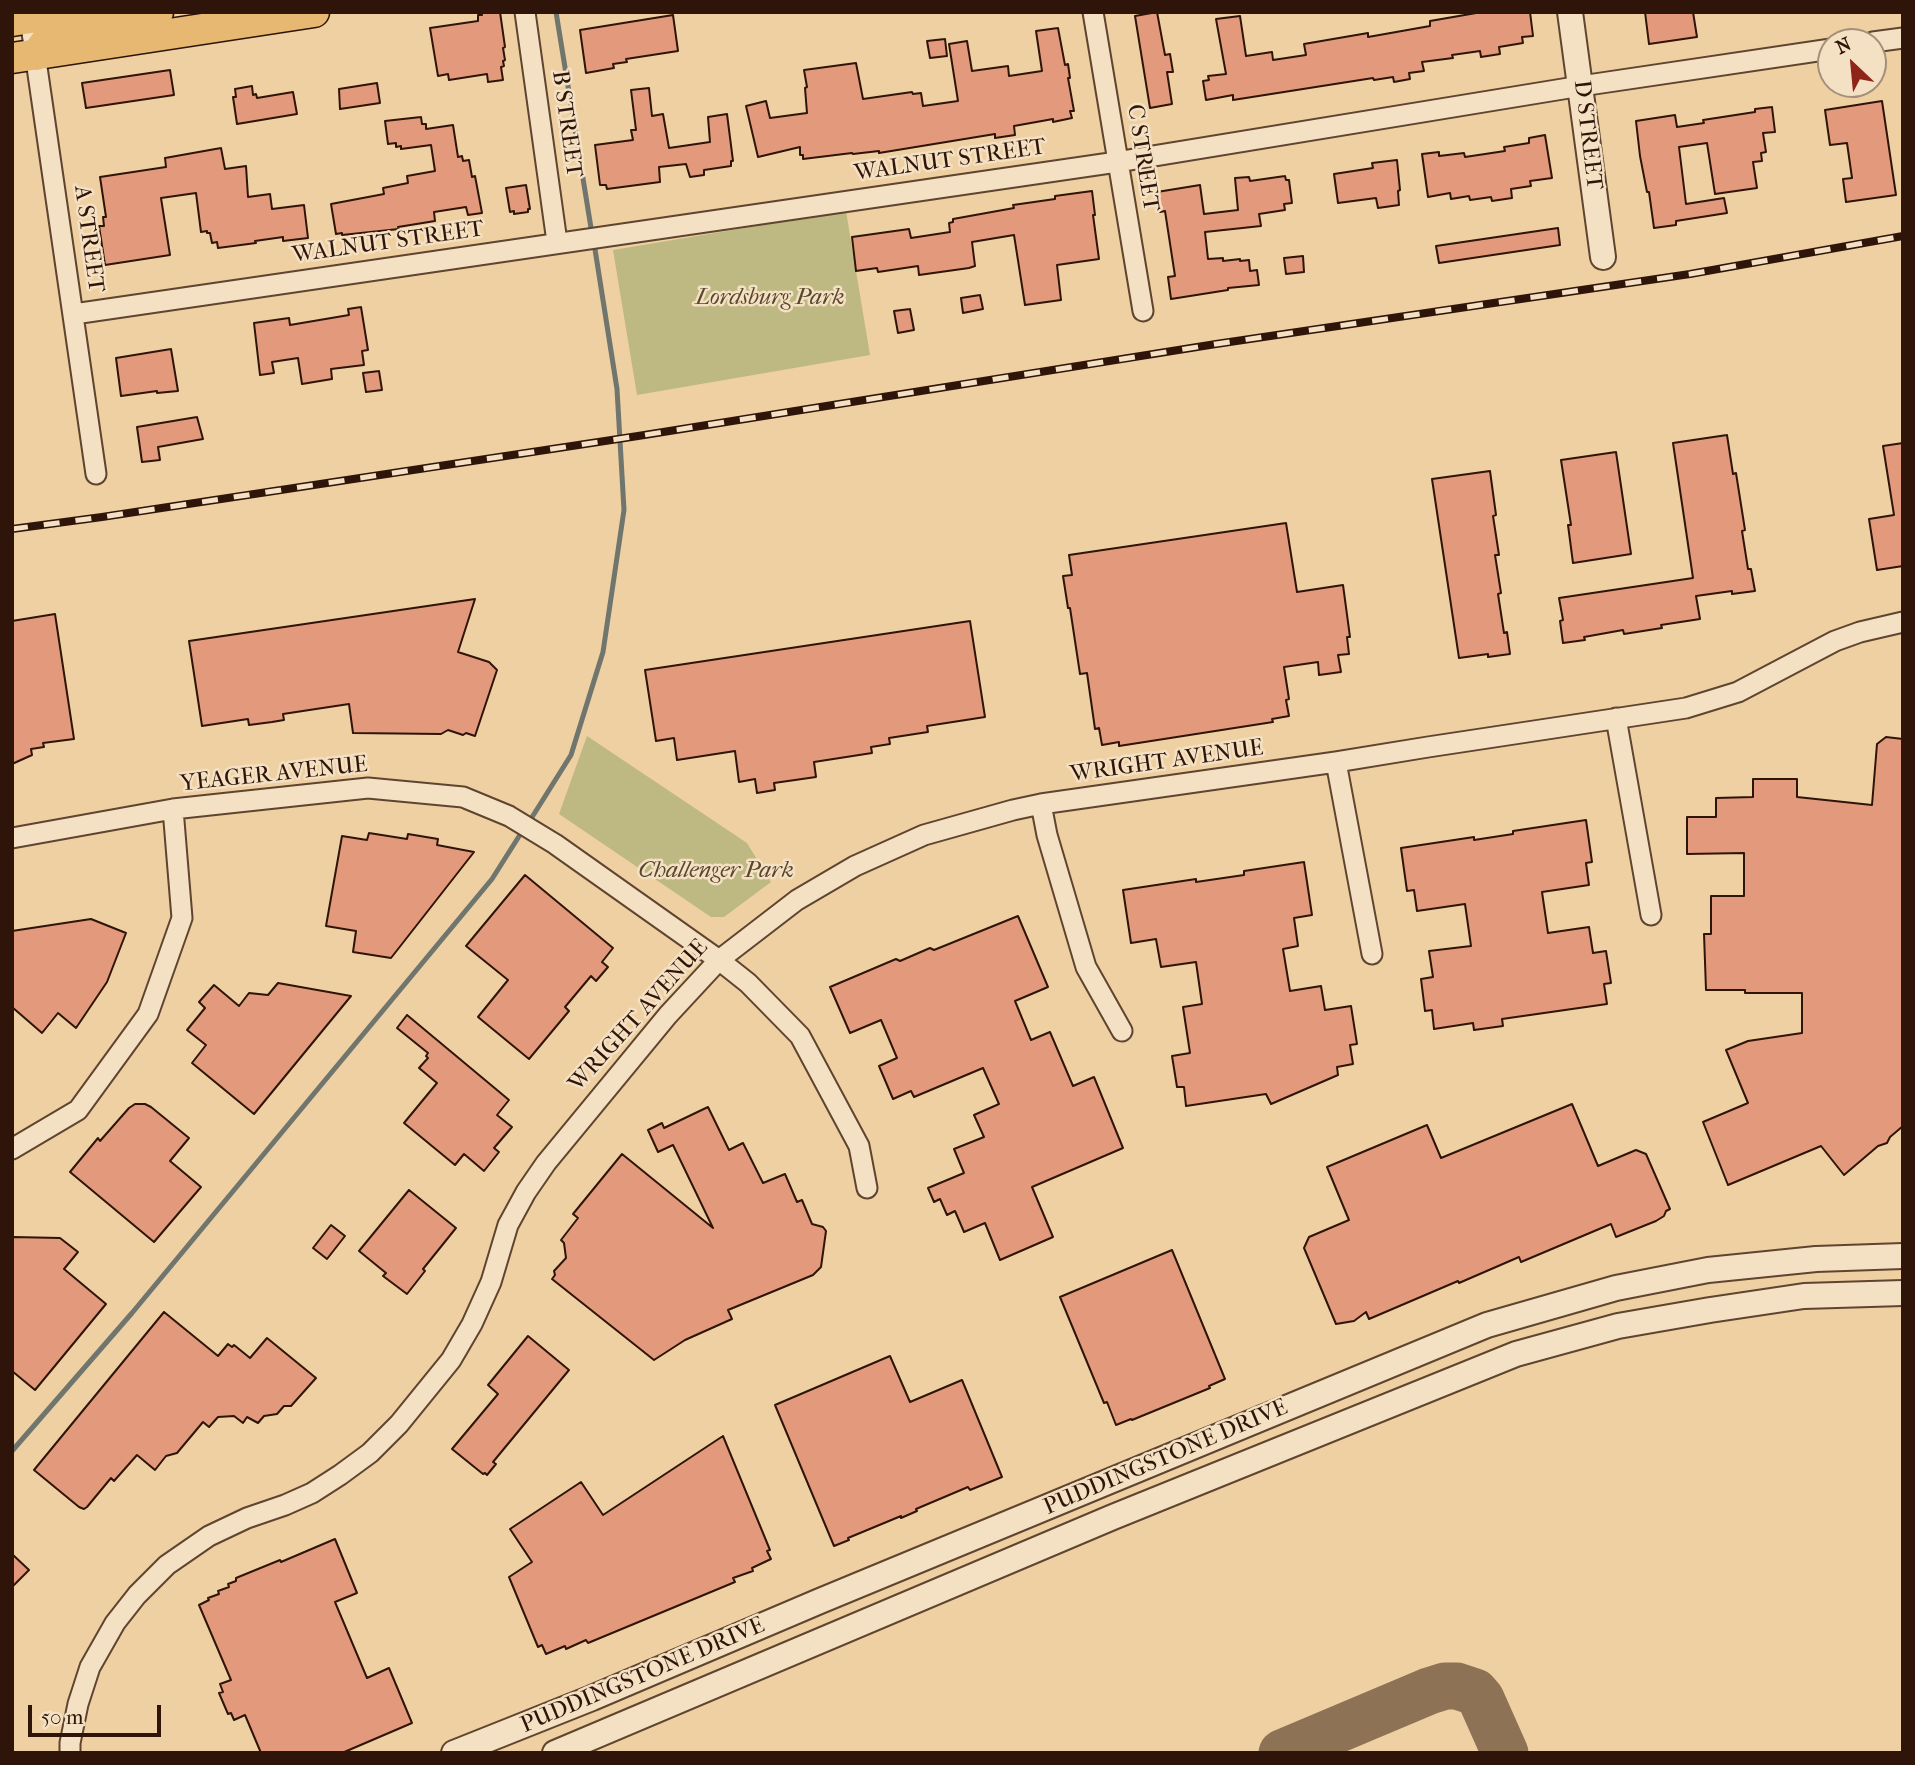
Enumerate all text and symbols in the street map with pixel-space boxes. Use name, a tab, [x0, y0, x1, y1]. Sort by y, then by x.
north arrow	[1817, 28, 1887, 98]
text: N	[1832, 33, 1855, 59]
street label: B STREET	[545, 69, 587, 179]
street label: D STREET	[1567, 79, 1607, 191]
street label: C STREET	[1120, 102, 1164, 214]
street label: WALNUT STREET	[852, 134, 1048, 188]
street label: A STREET	[67, 184, 109, 294]
street label: WALNUT STREET	[290, 216, 486, 270]
park label: Lordsburg Park	[696, 284, 844, 312]
street label: WRIGHT AVENUE	[1069, 735, 1265, 789]
street label: YEAGER AVENUE	[179, 751, 369, 799]
park label: Challenger Park	[638, 857, 794, 885]
street label: WRIGHT AVENUE	[564, 934, 714, 1098]
street label: PUDDINGSTONE DRIVE	[1040, 1394, 1292, 1522]
street label: PUDDINGSTONE DRIVE	[517, 1612, 769, 1740]
scale bar	[32, 1692, 164, 1736]
text: 50 m	[41, 1705, 84, 1729]

